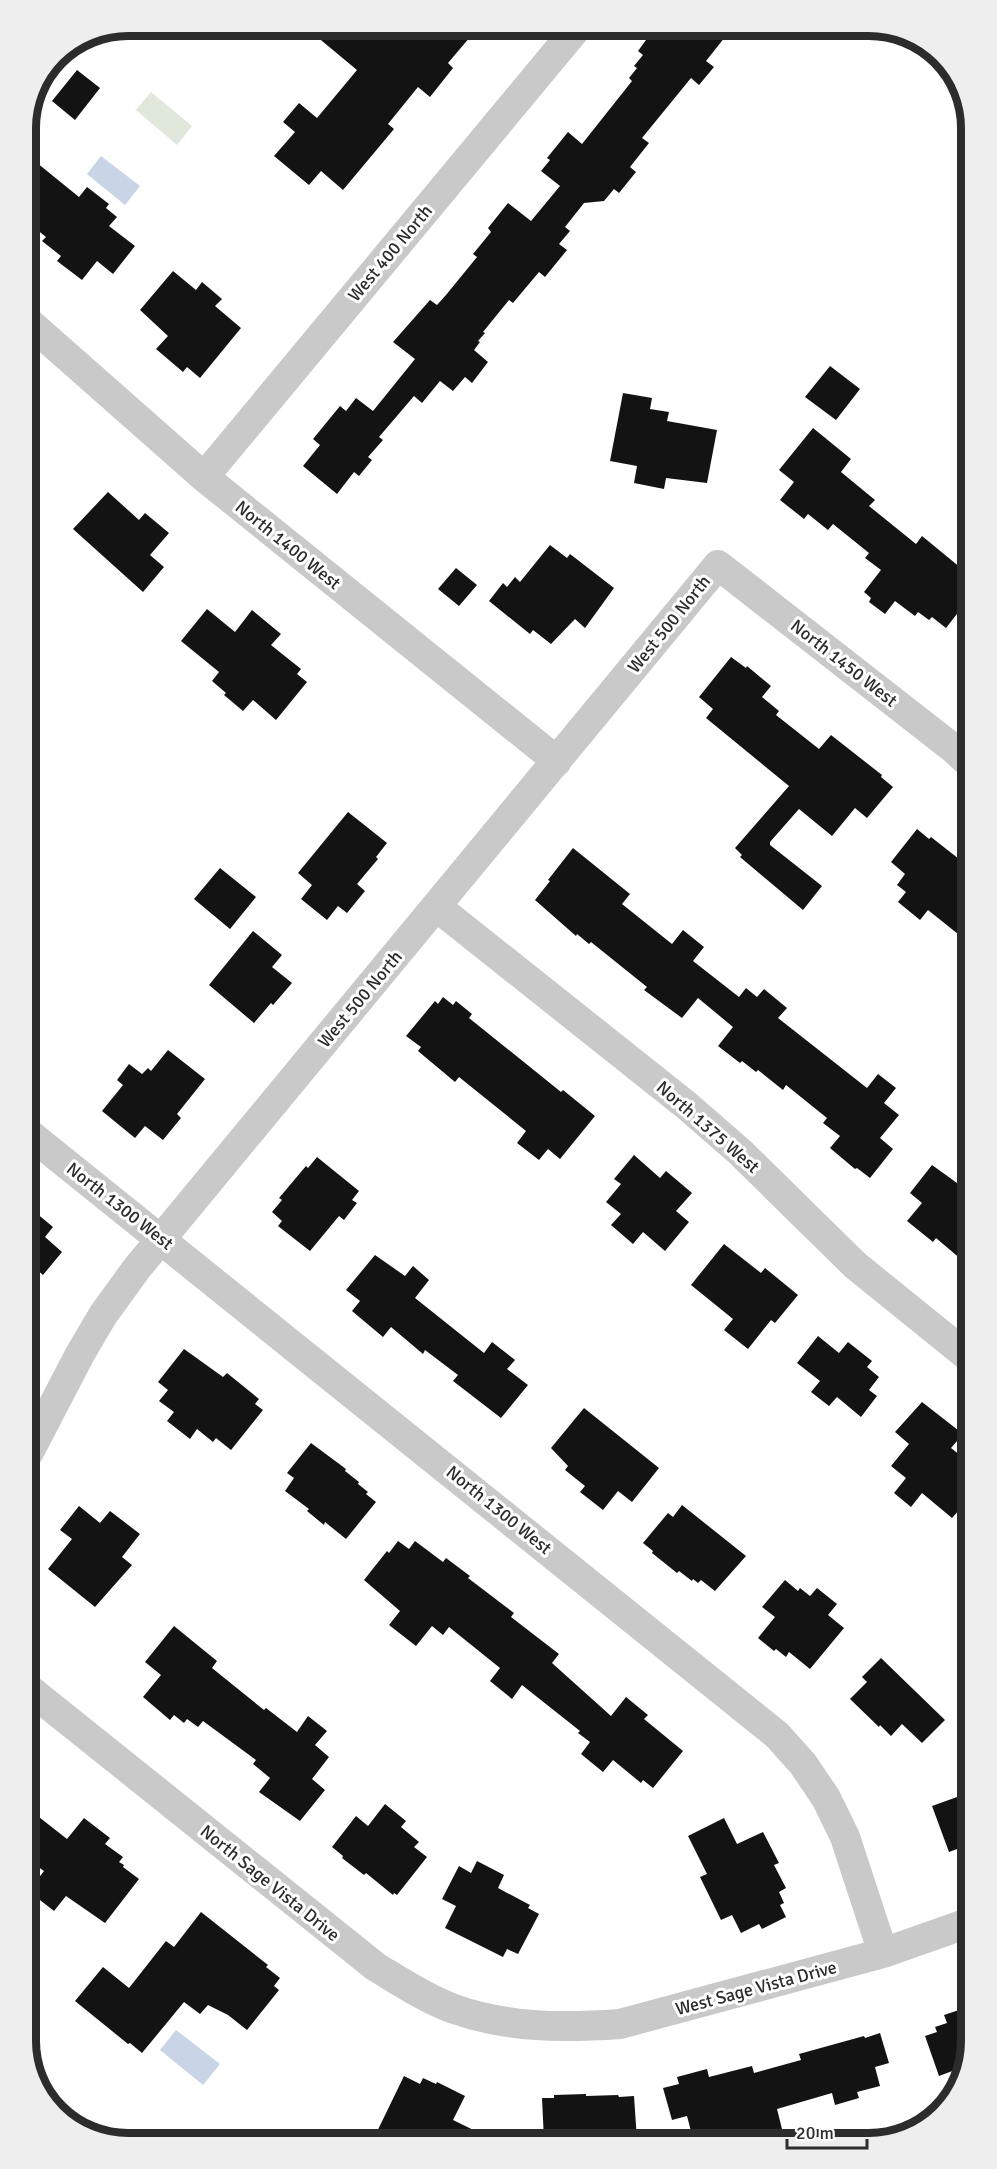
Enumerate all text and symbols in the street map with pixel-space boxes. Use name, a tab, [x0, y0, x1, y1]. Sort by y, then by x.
street label: West 400 North	[343, 200, 437, 306]
street label: North 1400 West	[231, 496, 345, 594]
street label: West 500 North	[623, 571, 715, 677]
street label: North 1450 West	[786, 615, 902, 711]
street label: West 500 North	[313, 946, 407, 1052]
street label: North 1375 West	[652, 1076, 764, 1178]
street label: North 1300 West	[62, 1158, 178, 1254]
street label: North 1300 West	[442, 1461, 556, 1559]
street label: North Sage Vista Drive	[196, 1820, 344, 1946]
street label: West Sage Vista Drive	[673, 1956, 839, 2020]
scale bar	[787, 2112, 866, 2150]
text: 20 m	[796, 2122, 834, 2144]

